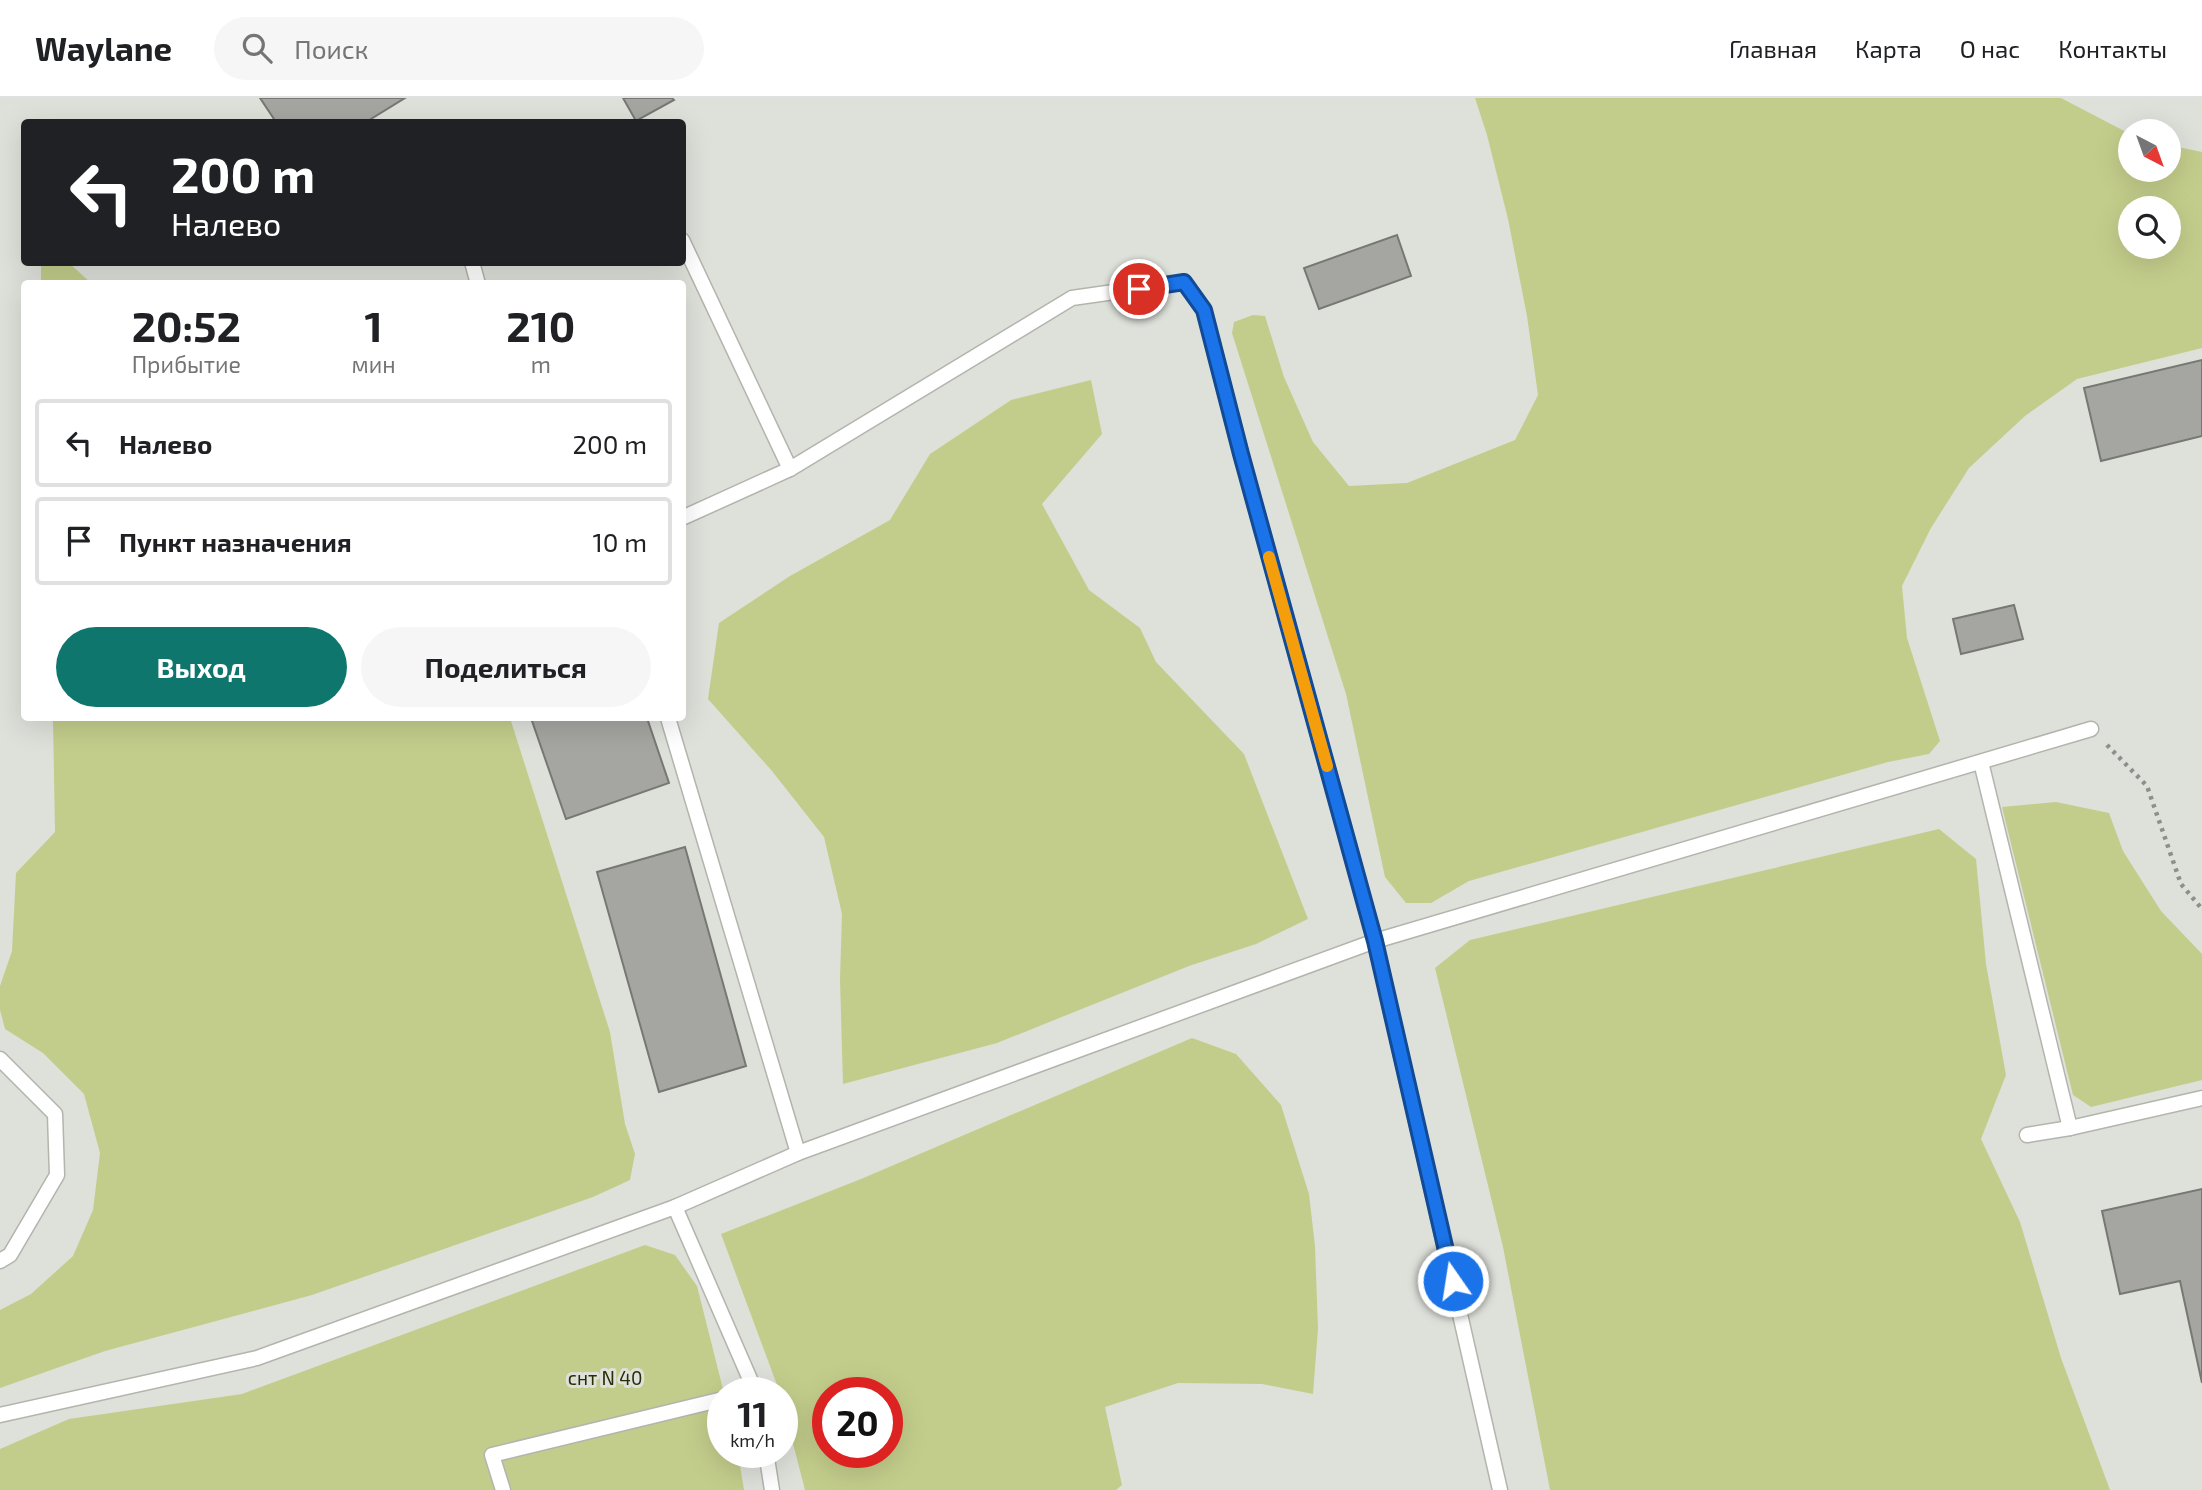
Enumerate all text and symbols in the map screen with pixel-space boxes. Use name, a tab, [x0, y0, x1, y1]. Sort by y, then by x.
search box	[214, 17, 704, 80]
text: Waylane	[35, 28, 172, 68]
icon: search	[238, 29, 276, 67]
text: Поиск	[294, 33, 368, 64]
text: Главная	[1729, 34, 1817, 63]
text: Карта	[1855, 34, 1922, 63]
text: О нас	[1960, 34, 2020, 63]
text: Контакты	[2058, 34, 2167, 63]
north arrow	[2118, 119, 2180, 182]
map controls	[2118, 119, 2181, 259]
text: 200 m	[171, 144, 315, 203]
icon: left	[56, 147, 147, 238]
button: search	[2118, 196, 2181, 259]
text: Налево	[171, 204, 281, 242]
pin	[1109, 259, 1169, 319]
icon: arrive	[1120, 270, 1158, 308]
text: 20:52	[132, 300, 241, 350]
text: 1	[365, 300, 383, 350]
text: 210	[506, 300, 575, 350]
text: Прибытие	[132, 350, 241, 378]
text: мин	[352, 350, 396, 378]
text: m	[531, 350, 551, 378]
icon: left	[60, 424, 98, 462]
text: Налево	[119, 428, 212, 459]
text: 200 m	[572, 428, 647, 459]
icon: arrive	[60, 522, 98, 560]
text: Пункт назначения	[119, 526, 352, 557]
text: 10 m	[592, 526, 647, 557]
button: Выход	[56, 627, 347, 707]
button: Поделиться	[361, 627, 651, 707]
position arrow	[1416, 1244, 1490, 1318]
park label: снт N 40	[568, 1366, 642, 1389]
speed limit sign: 20	[812, 1377, 903, 1468]
text: 11	[737, 1392, 768, 1434]
text: km/h	[730, 1429, 775, 1451]

